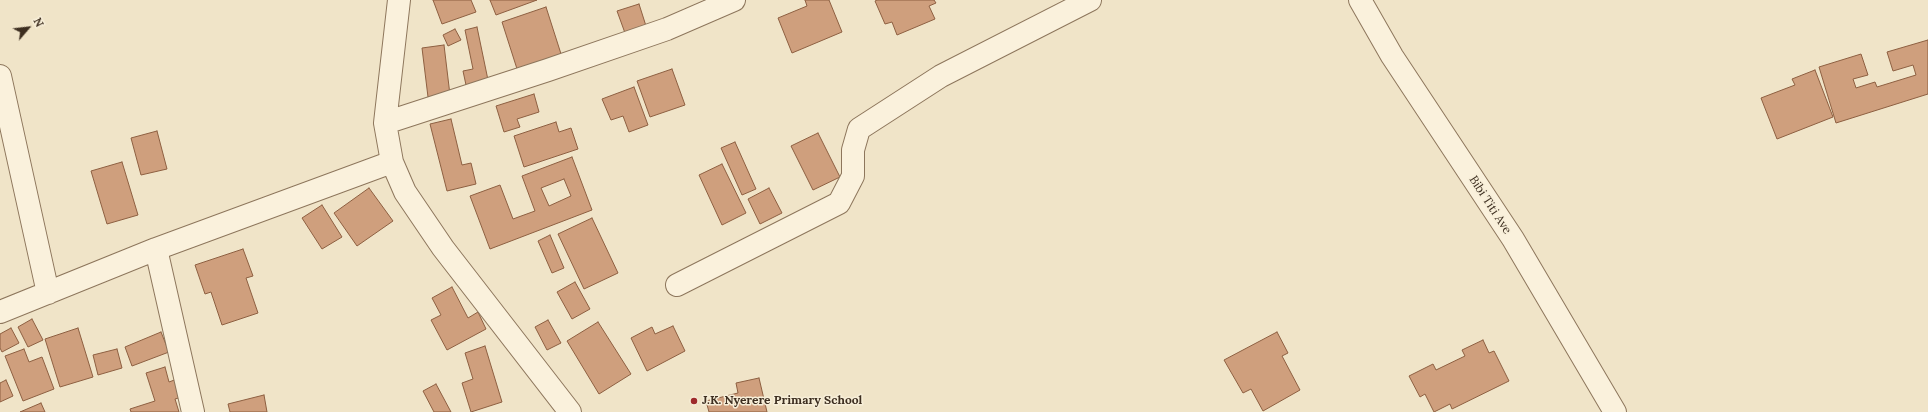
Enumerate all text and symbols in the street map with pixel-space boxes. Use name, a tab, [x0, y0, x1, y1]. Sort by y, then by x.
north arrow	[8, 8, 48, 48]
text: N	[30, 15, 47, 29]
street label: Bibi Titi Ave	[1466, 173, 1514, 237]
place label: J.K. Nyerere Primary School	[702, 394, 862, 408]
marker: J.K. Nyerere Primary School	[689, 396, 699, 406]

